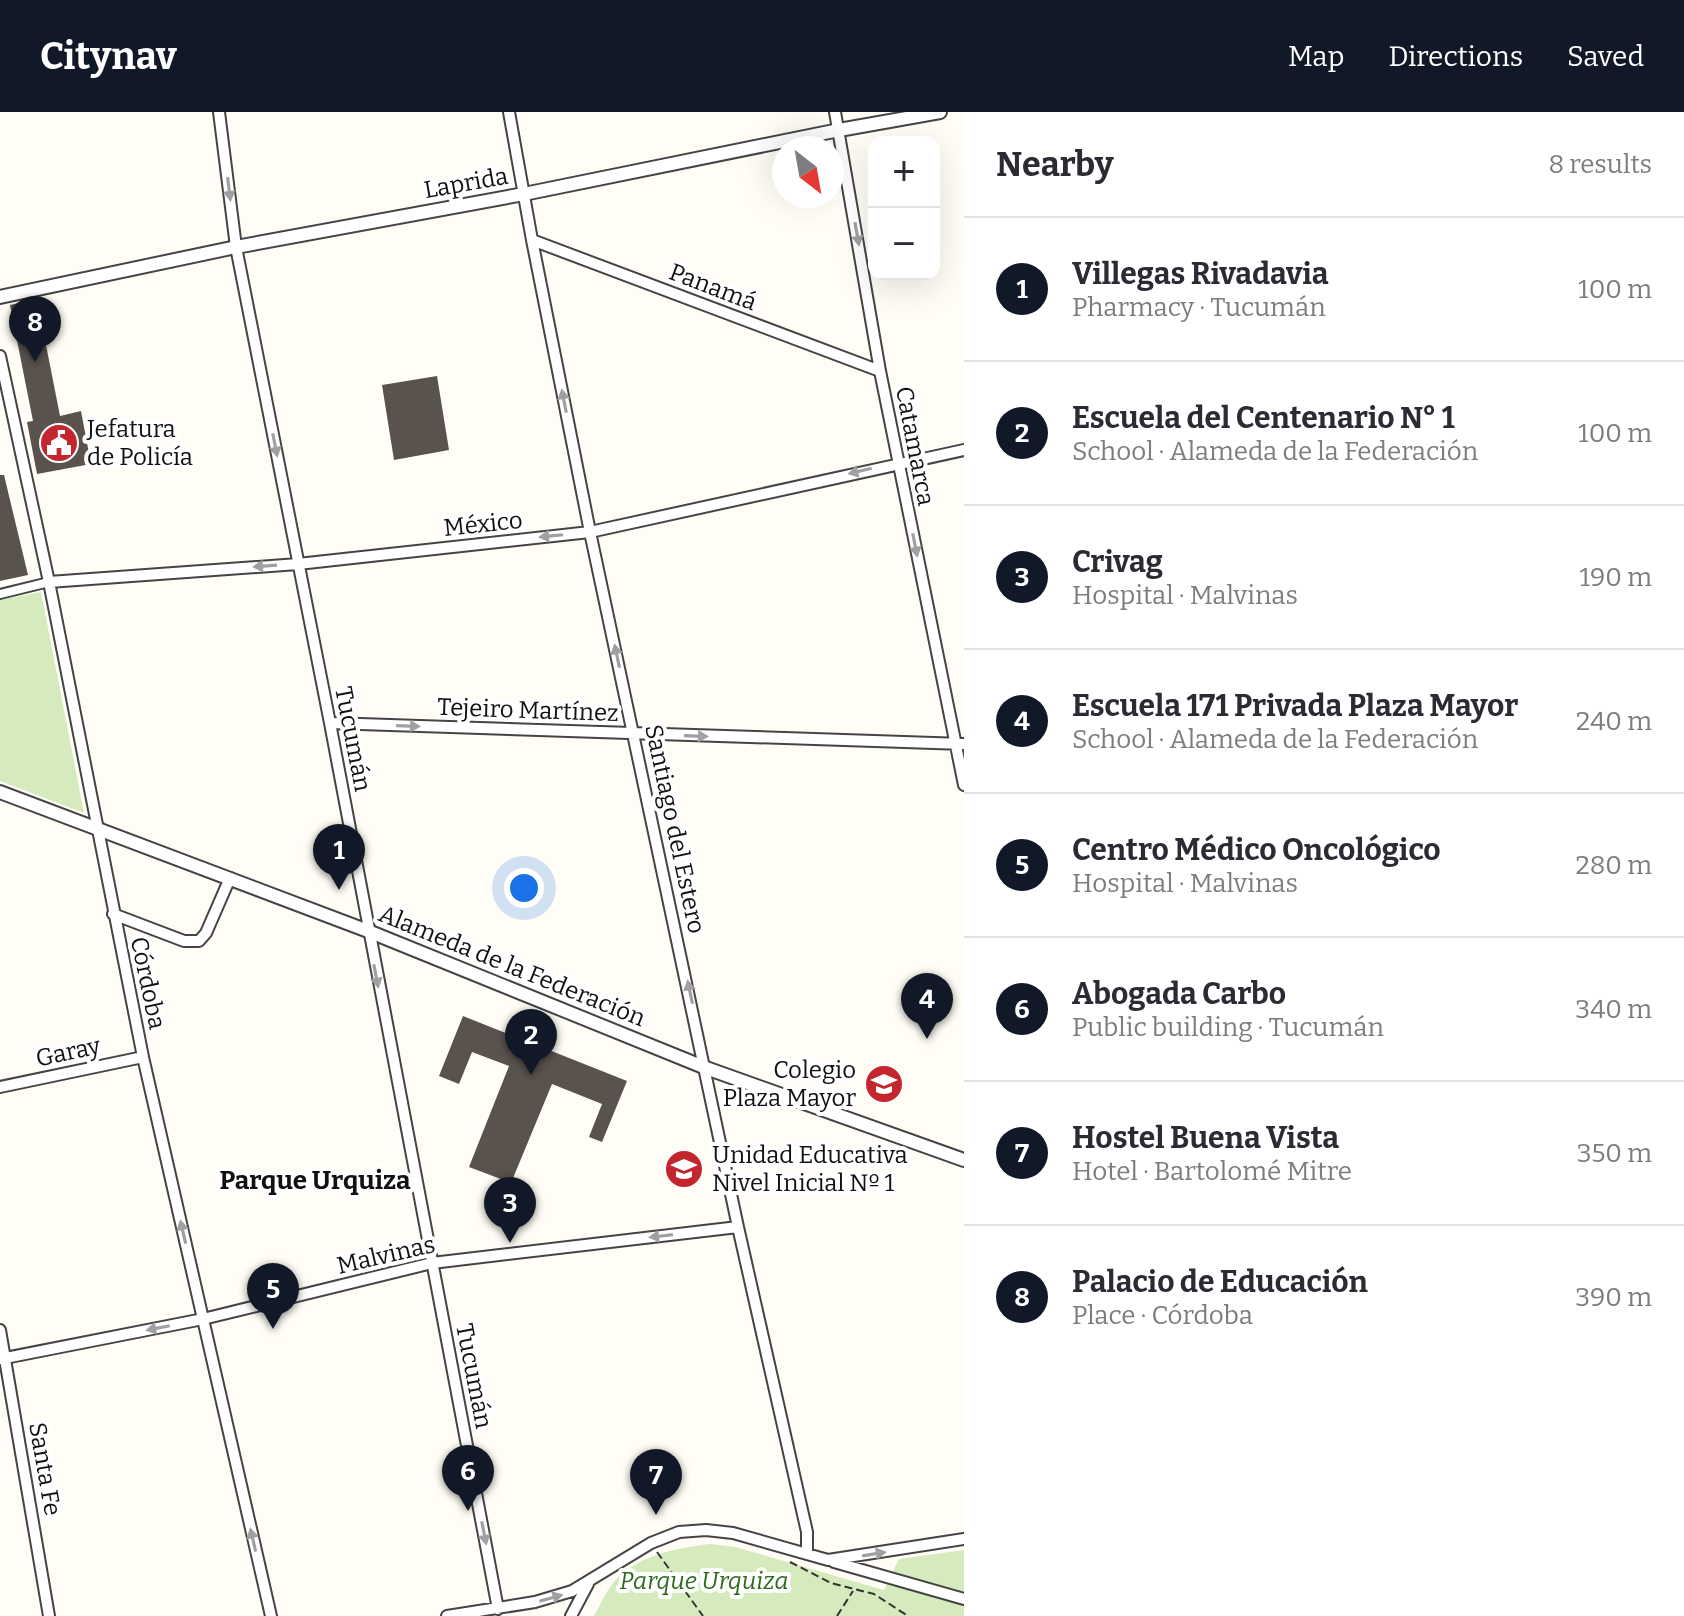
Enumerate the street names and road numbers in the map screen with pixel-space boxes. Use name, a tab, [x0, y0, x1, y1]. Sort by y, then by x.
street label: Laprida	[422, 162, 510, 204]
street label: Panamá	[665, 258, 761, 316]
street label: Catamarca	[890, 384, 940, 508]
street label: México	[442, 506, 524, 542]
street label: Tucumán	[329, 684, 377, 794]
street label: Tejeiro Martínez	[437, 693, 619, 727]
street label: Santiago del Estero	[639, 722, 711, 936]
street label: Alameda de la Federación	[375, 900, 649, 1032]
street label: Córdoba	[125, 934, 171, 1032]
street label: Garay	[33, 1031, 103, 1073]
street label: Malvinas	[334, 1230, 438, 1280]
street label: Tucumán	[450, 1321, 498, 1431]
street label: Santa Fe	[23, 1420, 67, 1518]

